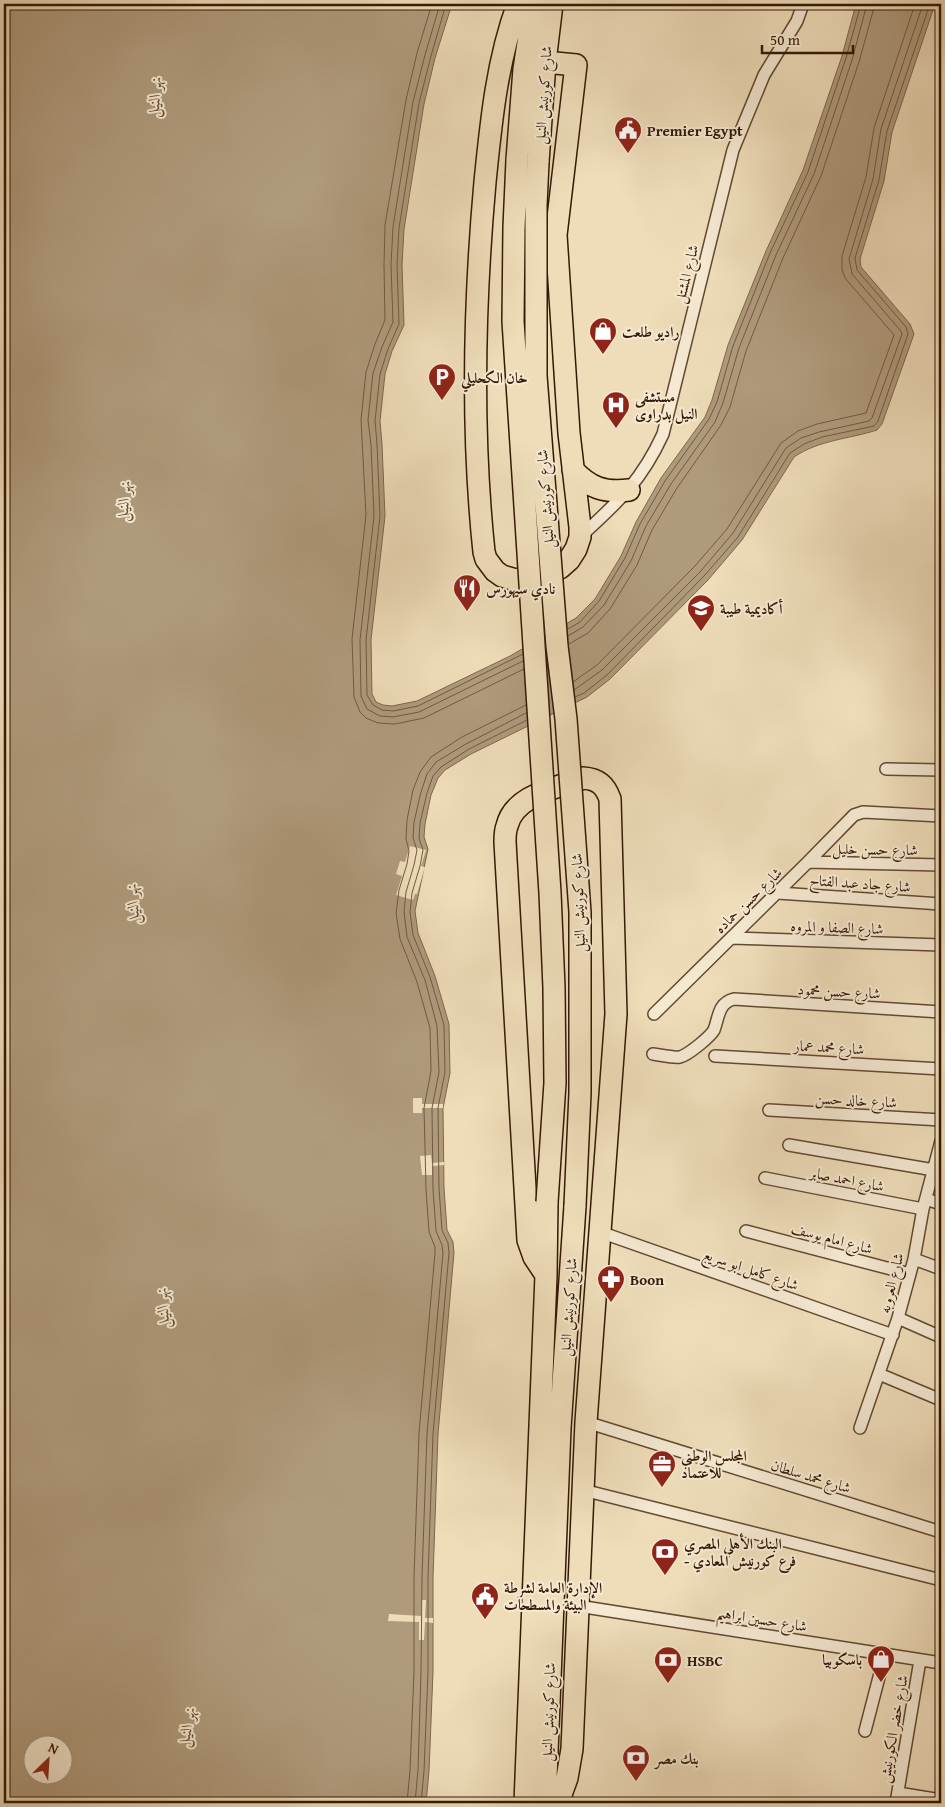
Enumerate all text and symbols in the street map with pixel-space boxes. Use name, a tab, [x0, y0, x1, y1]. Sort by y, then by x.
scale bar	[762, 22, 854, 54]
text: 50 m	[770, 29, 801, 50]
street label: شارع كورنيش النيل	[529, 45, 560, 145]
water label: نهر النيل	[141, 75, 167, 119]
public building icon: Premier Egypt	[613, 115, 643, 154]
place label: Premier Egypt	[647, 120, 743, 141]
street label: شارع المشتل	[669, 242, 706, 306]
shop icon: راديو طلعت	[588, 316, 618, 355]
place label: راديو طلعت	[622, 321, 680, 342]
parking icon: خان الكحليلي	[427, 362, 457, 401]
place label: خان الكحليلي	[460, 367, 527, 393]
place label: مستشفى النيل بدراوى	[634, 386, 698, 425]
hospital icon: مستشفى النيل بدراوى	[601, 390, 631, 429]
street label: شارع كورنيش النيل	[531, 449, 562, 549]
water label: نهر النيل	[110, 479, 136, 523]
restaurant icon: نادي سيهورس	[452, 573, 482, 612]
place label: نادي سيهورس	[486, 578, 555, 601]
school or university icon: أكاديمية طيبة	[686, 593, 716, 632]
place label: أكاديمية طيبة	[720, 598, 783, 619]
street label: شارع حسن خليل	[832, 838, 918, 863]
street label: شارع كورنيش النيل	[566, 853, 593, 953]
street label: شارع حسن حماده	[709, 862, 789, 940]
street label: شارع جاد عبد الفتاح	[808, 869, 911, 900]
water label: نهر النيل	[119, 882, 145, 926]
street label: شارع الصفا و المروه	[790, 915, 884, 942]
street label: شارع حسن محمود	[797, 978, 881, 1007]
street label: شارع محمد عمار	[791, 1035, 865, 1062]
street label: شارع خالد حسن	[814, 1087, 898, 1116]
street label: شارع احمد صابر	[806, 1161, 886, 1199]
street label: شارع امام يوسف	[788, 1217, 875, 1262]
street label: شارع كامل ابو سريع	[699, 1243, 802, 1299]
street label: شارع العروبه	[873, 1251, 912, 1316]
street label: شارع كورنيش النيل	[554, 1257, 585, 1357]
pharmacy icon: Boon	[596, 1264, 626, 1303]
place label: Boon	[630, 1269, 664, 1290]
water label: نهر النيل	[149, 1286, 175, 1330]
place label: المجلس الوطني للاعتماد	[681, 1445, 747, 1483]
office icon: المجلس الوطني للاعتماد	[647, 1449, 677, 1488]
street label: شارع محمد سلطان	[768, 1454, 853, 1501]
place label: البنك الأهلي المصري - فرع كورنيش المعادي	[684, 1533, 796, 1573]
bank icon: البنك الأهلي المصري - فرع كورنيش المعادي	[650, 1537, 680, 1576]
place label: الإدارة العامة لشرطة البيئة والمسطحات	[504, 1577, 602, 1615]
public building icon: الإدارة العامة لشرطة البيئة والمسطحات	[470, 1581, 500, 1620]
street label: شارع حسين ابراهيم	[715, 1601, 809, 1641]
shop icon: باسكوبيا	[866, 1644, 896, 1683]
bank icon: HSBC	[653, 1645, 683, 1684]
place label: باسكوبيا	[822, 1649, 862, 1670]
place label: HSBC	[687, 1650, 723, 1671]
street label: شارع كورنيش النيل	[536, 1662, 563, 1762]
street label: شارع خضر الكورنيش	[873, 1673, 916, 1785]
water label: نهر النيل	[171, 1704, 201, 1750]
north arrow	[22, 1734, 72, 1784]
text: N	[45, 1737, 63, 1760]
bank icon: بنك مصر	[621, 1743, 651, 1782]
place label: بنك مصر	[653, 1748, 699, 1770]

